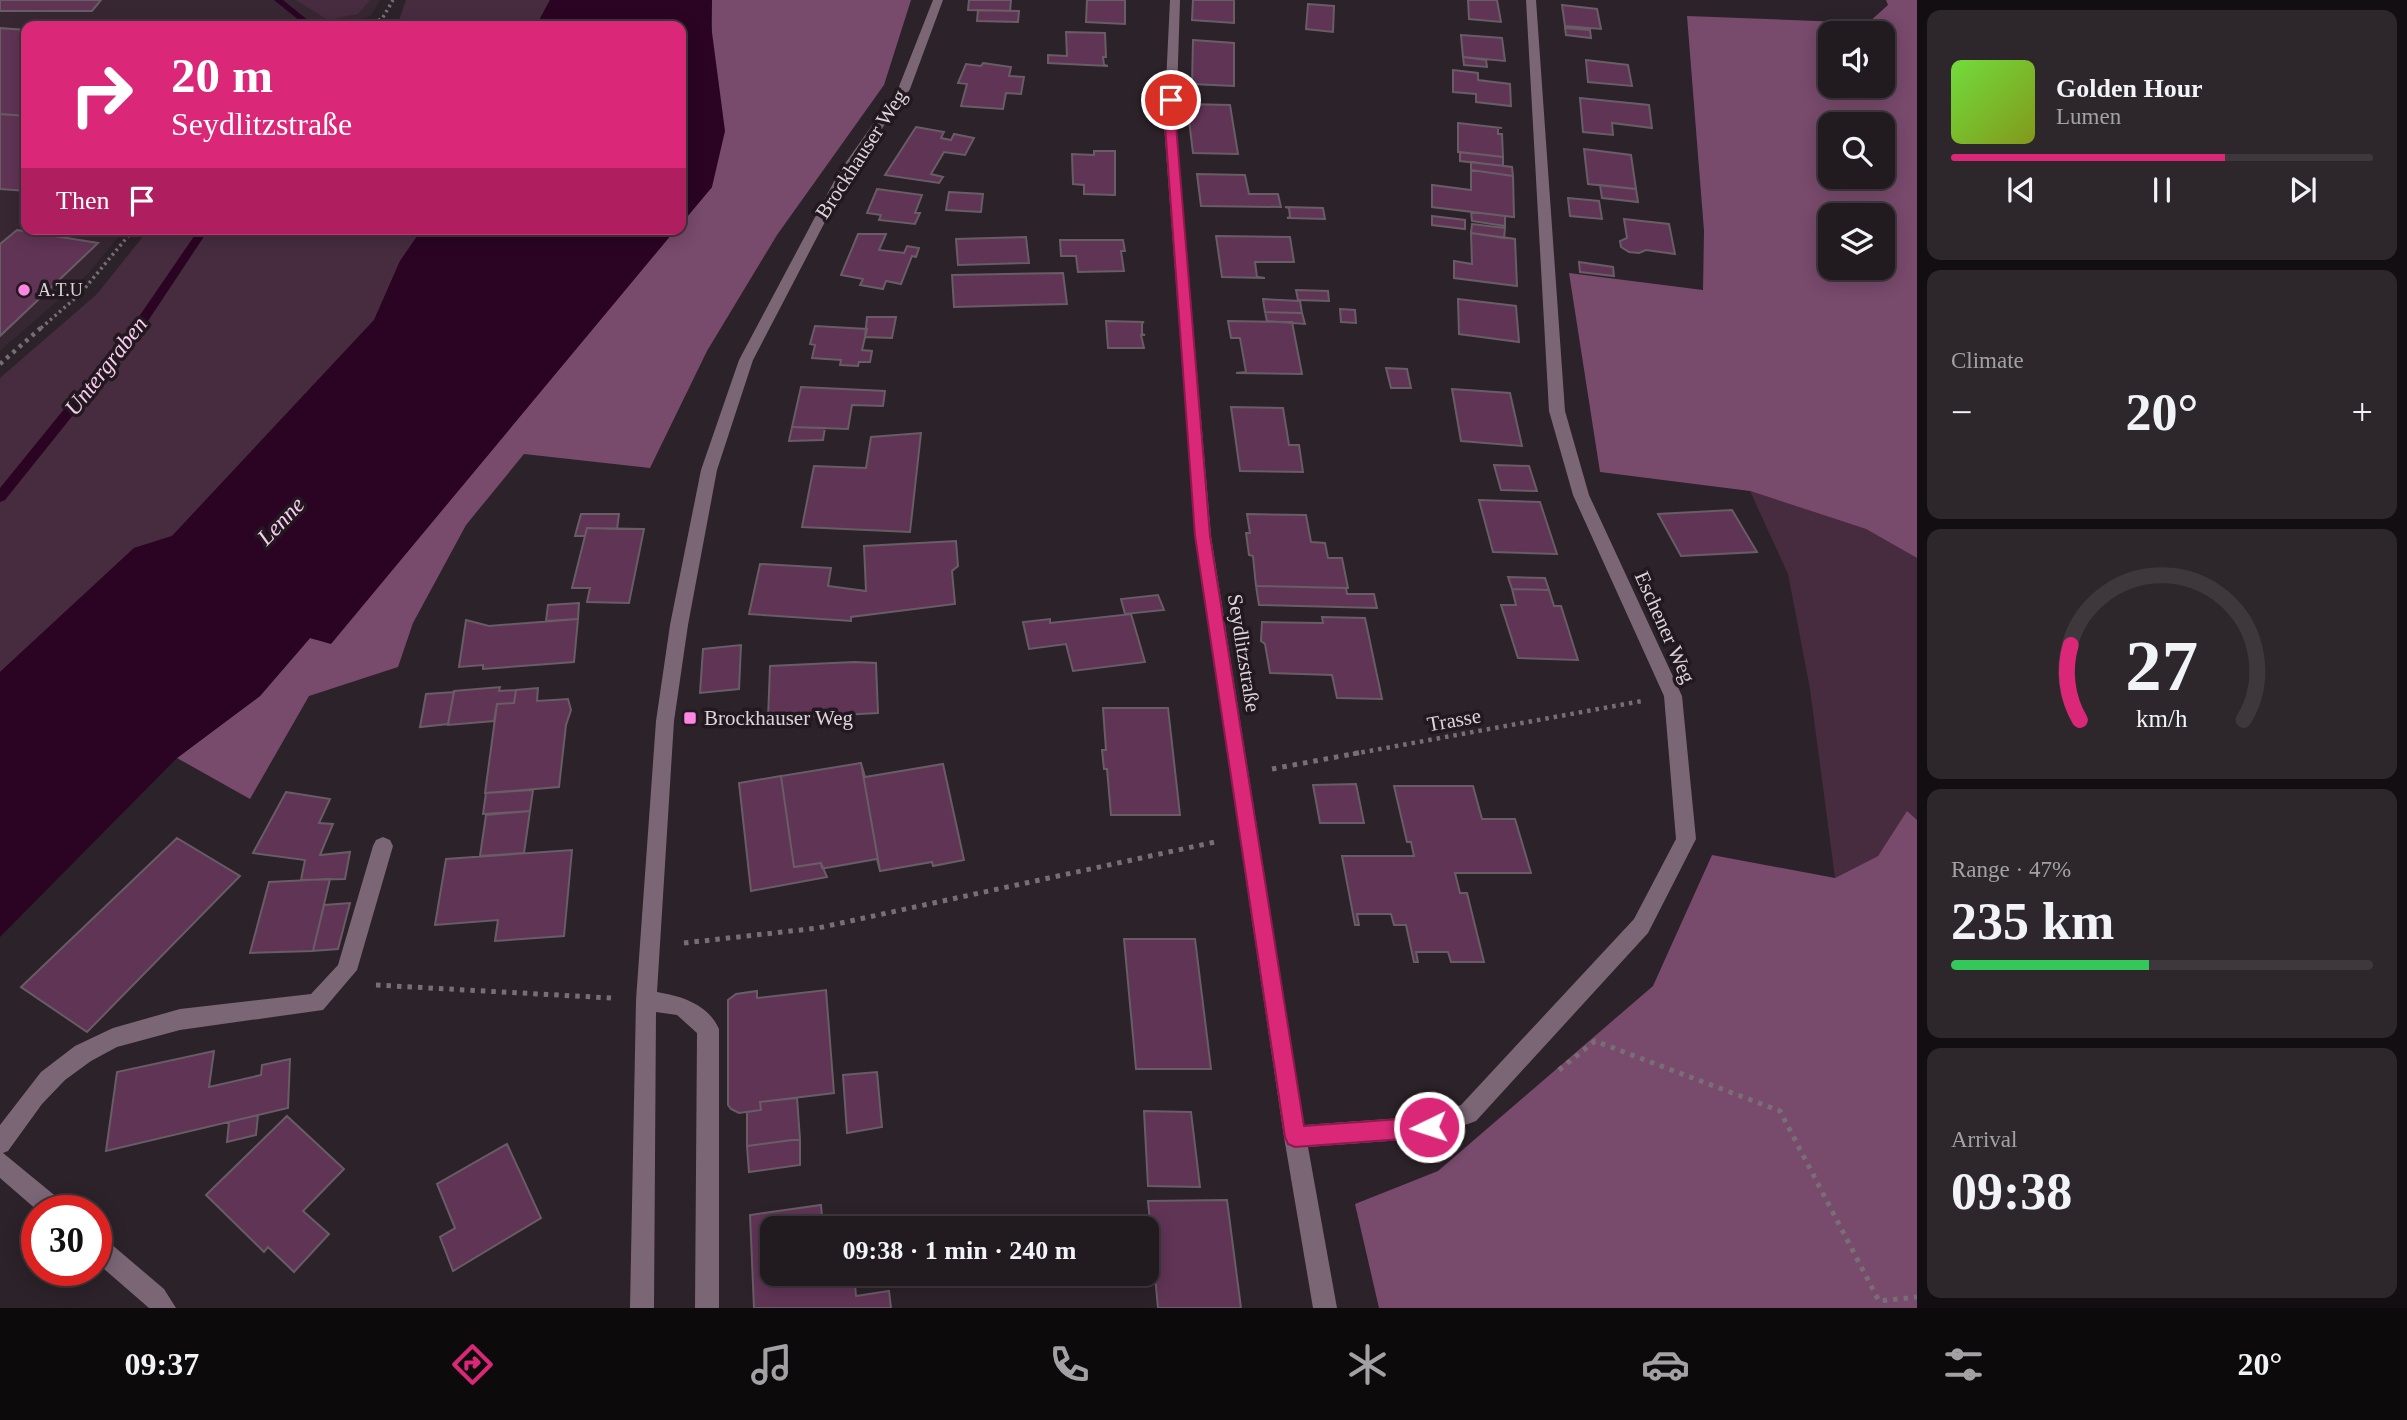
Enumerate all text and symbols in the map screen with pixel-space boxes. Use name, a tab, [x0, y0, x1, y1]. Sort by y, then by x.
map controls	[1818, 21, 1895, 280]
button: sound	[1818, 21, 1895, 98]
text: 20 m	[171, 48, 273, 103]
icon: right	[56, 49, 147, 140]
pin	[1141, 70, 1201, 130]
text: Golden Hour	[2056, 74, 2203, 103]
icon: arrive	[1152, 81, 1190, 119]
street label: Brockhauser Weg	[810, 85, 912, 223]
text: Lumen	[2056, 104, 2121, 129]
text: Seydlitzstraße	[171, 106, 352, 142]
button: search	[1818, 112, 1895, 189]
icon: previous	[2002, 171, 2040, 209]
icon: pause	[2143, 171, 2181, 209]
icon: next	[2284, 171, 2322, 209]
icon: arrive	[123, 182, 161, 220]
text: Then	[56, 186, 109, 215]
button: layers	[1818, 203, 1895, 280]
place label: A.T.U	[38, 280, 83, 300]
marker: A.T.U	[16, 282, 32, 298]
water label: Untergraben	[60, 312, 152, 420]
text: Climate	[1951, 348, 2024, 373]
text: 20°	[2126, 384, 2198, 441]
text: −	[1951, 391, 1972, 433]
text: +	[2352, 391, 2373, 433]
water label: Lenne	[252, 492, 310, 551]
street label: Eschener Weg	[1630, 567, 1701, 687]
street label: Seydlitzstraße	[1223, 592, 1265, 714]
text: 27	[2126, 625, 2198, 706]
street label: Trasse	[1425, 703, 1483, 737]
text: km/h	[2136, 705, 2188, 732]
place label: Brockhauser Weg	[704, 706, 853, 730]
marker: Brockhauser Weg	[682, 710, 698, 726]
text: Range · 47%	[1951, 857, 2071, 882]
text: 235 km	[1951, 893, 2114, 950]
position arrow	[1392, 1090, 1466, 1164]
text: Arrival	[1951, 1127, 2017, 1152]
text: 09:38	[1951, 1163, 2072, 1220]
speed limit sign: 30	[21, 1195, 112, 1286]
text: 09:38 · 1 min · 240 m	[843, 1236, 1077, 1265]
icon: directions	[448, 1340, 497, 1389]
icon: music	[747, 1340, 796, 1389]
icon: phone	[1045, 1340, 1094, 1389]
icon: climate	[1343, 1340, 1392, 1389]
icon: car	[1641, 1340, 1690, 1389]
icon: filters	[1939, 1340, 1988, 1389]
text: 09:37	[125, 1346, 199, 1382]
text: 20°	[2238, 1346, 2282, 1382]

